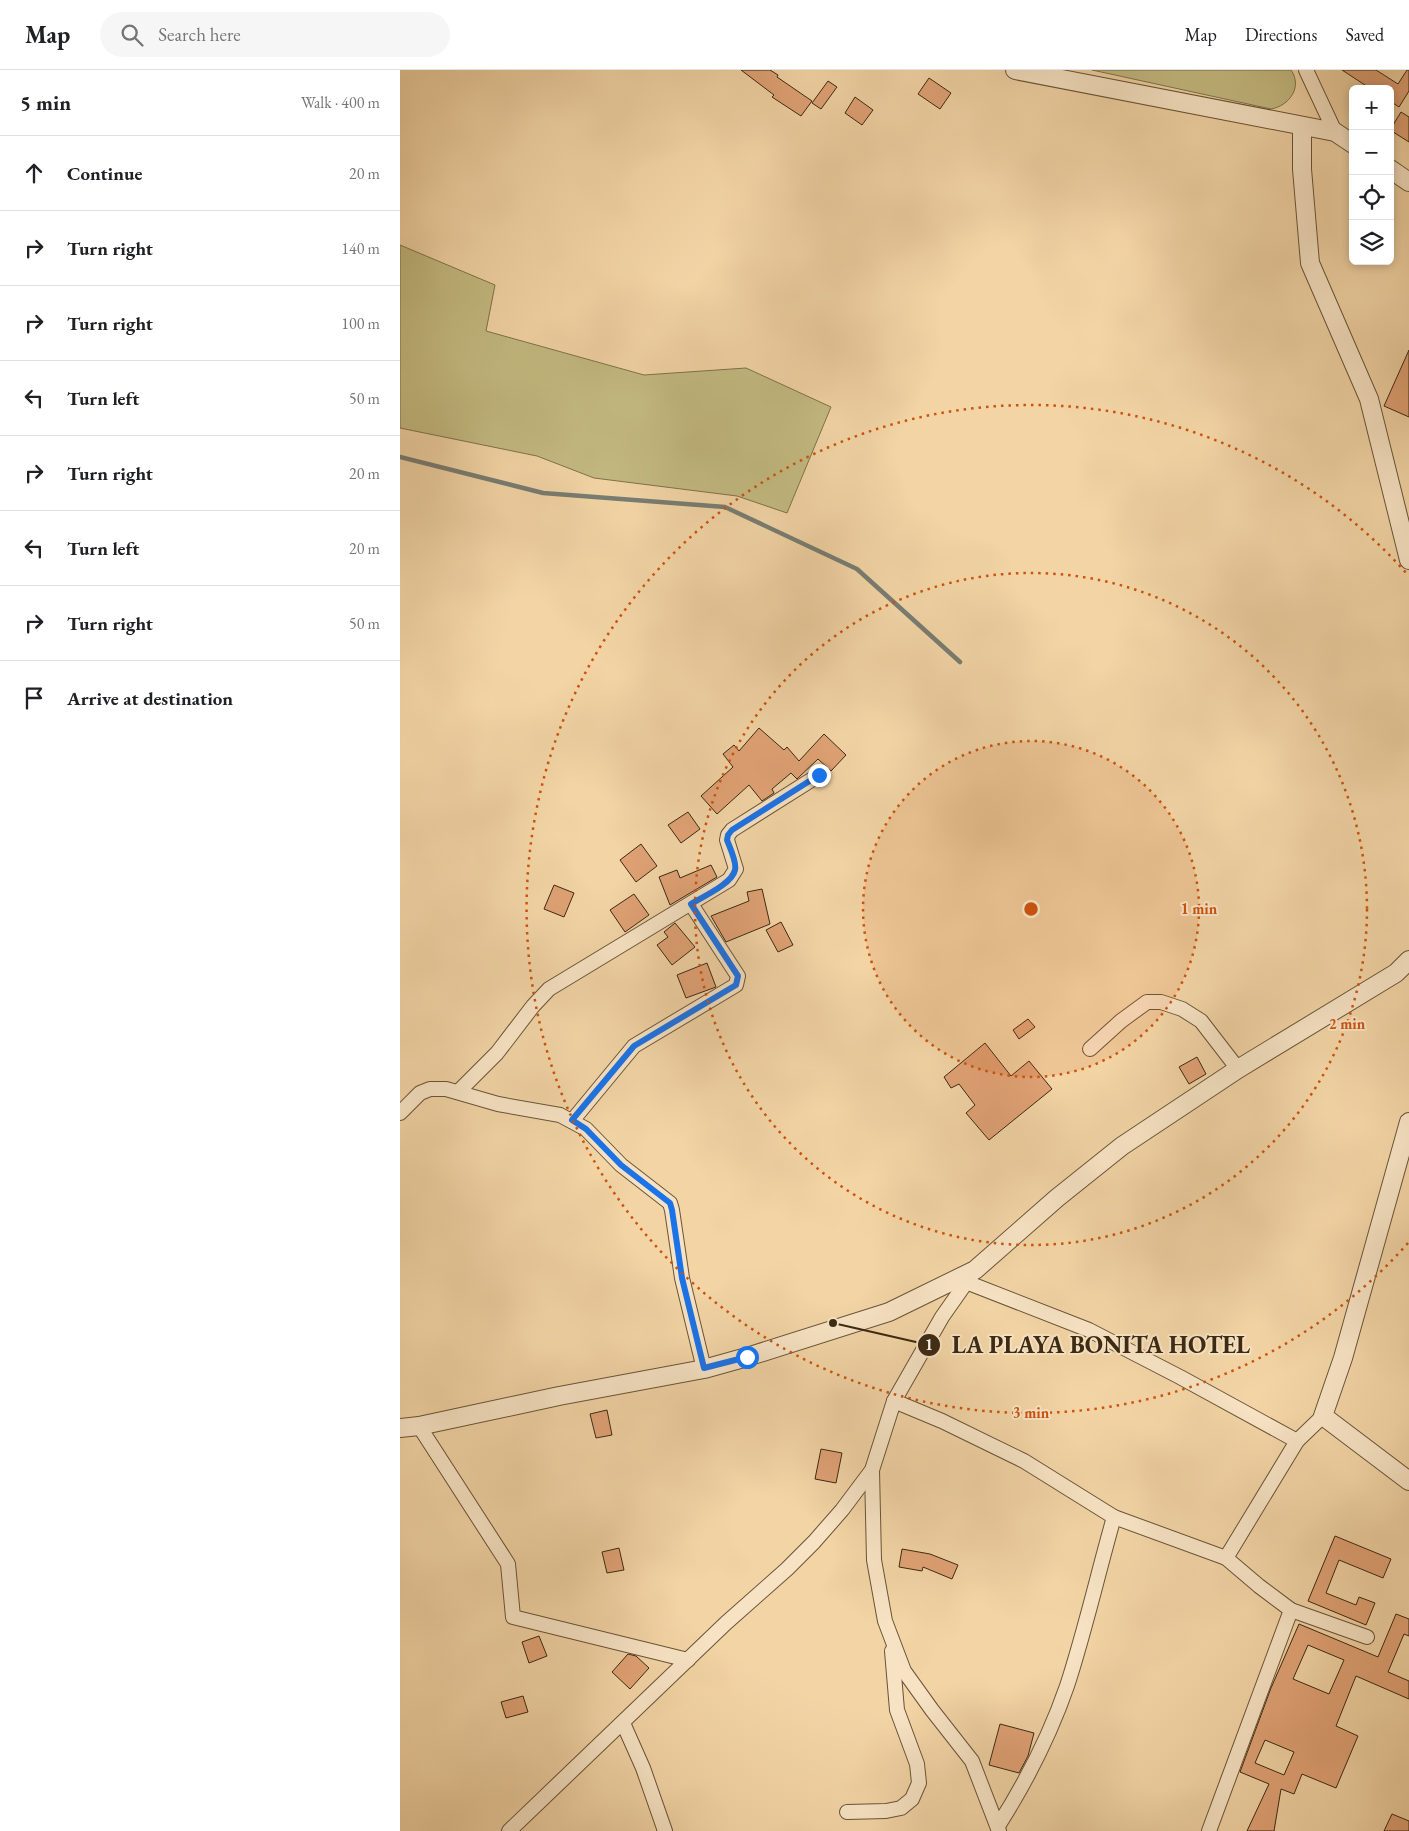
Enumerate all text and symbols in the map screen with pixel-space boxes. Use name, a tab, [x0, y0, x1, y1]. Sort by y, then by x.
search box	[100, 12, 450, 57]
text: Map	[25, 19, 70, 50]
icon: search	[118, 21, 146, 49]
text: Search here	[158, 22, 241, 47]
text: Map	[1185, 23, 1217, 46]
text: Directions	[1245, 23, 1317, 46]
text: Saved	[1345, 23, 1384, 46]
map controls	[1349, 85, 1394, 265]
button: +	[1349, 85, 1394, 130]
text: 5 min	[20, 89, 71, 116]
text: Walk · 400 m	[301, 92, 380, 113]
button: −	[1349, 130, 1394, 175]
icon: ahead	[20, 159, 48, 187]
text: Continue	[67, 161, 142, 186]
text: 20 m	[349, 163, 380, 184]
button: locate	[1349, 175, 1394, 220]
button: layers	[1349, 220, 1394, 265]
icon: right	[20, 234, 48, 262]
text: Turn right	[67, 236, 153, 261]
text: 140 m	[341, 238, 380, 259]
icon: right	[20, 309, 48, 337]
text: Turn right	[67, 311, 153, 336]
text: 100 m	[341, 313, 380, 334]
icon: left	[20, 384, 48, 412]
text: Turn left	[67, 386, 139, 411]
text: 50 m	[349, 388, 380, 409]
icon: right	[20, 459, 48, 487]
text: Turn right	[67, 461, 153, 486]
text: 20 m	[349, 463, 380, 484]
icon: left	[20, 534, 48, 562]
text: Turn left	[67, 536, 139, 561]
text: 20 m	[349, 538, 380, 559]
icon: right	[20, 609, 48, 637]
text: Turn right	[67, 611, 153, 636]
text: 50 m	[349, 613, 380, 634]
icon: arrive	[20, 684, 48, 712]
text: Arrive at destination	[67, 686, 233, 711]
route end	[808, 764, 831, 787]
text: 1 min	[1181, 899, 1218, 918]
centre of rings	[1022, 900, 1040, 918]
text: 2 min	[1329, 1014, 1366, 1033]
callout: LA PLAYA BONITA HOTEL	[917, 1326, 1260, 1365]
text: LA PLAYA BONITA HOTEL	[952, 1329, 1250, 1360]
text: 1	[925, 1335, 933, 1354]
route start	[736, 1346, 759, 1369]
text: 3 min	[1013, 1403, 1050, 1422]

